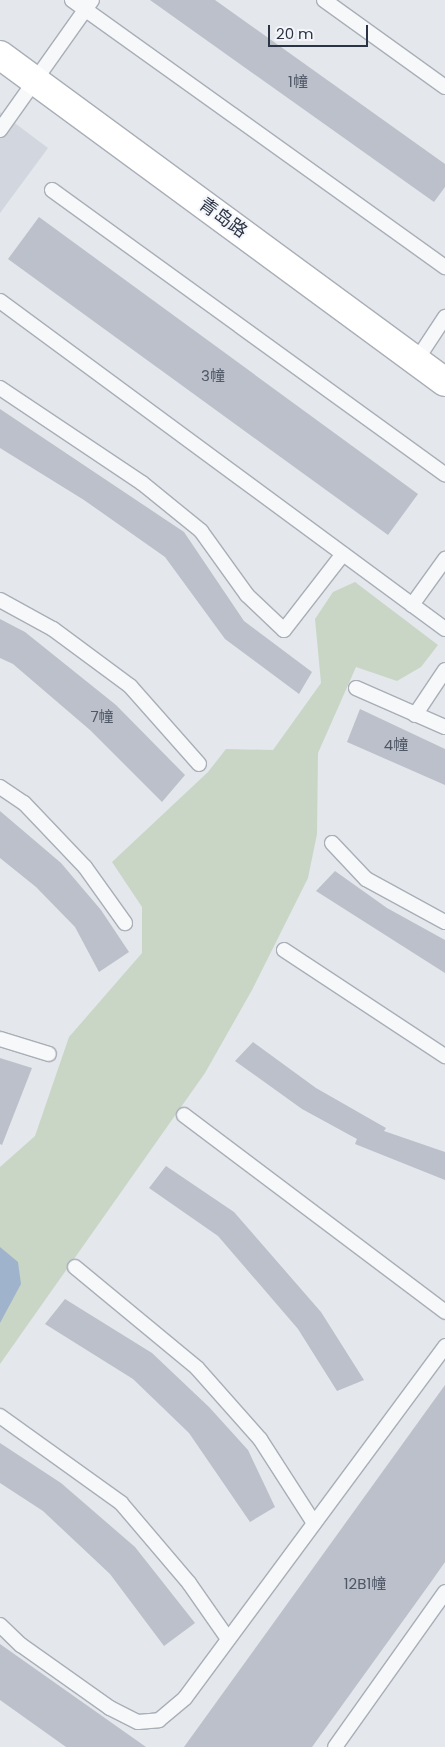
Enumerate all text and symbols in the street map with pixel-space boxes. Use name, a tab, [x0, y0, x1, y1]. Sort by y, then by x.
scale bar	[270, 15, 370, 47]
text: 20 m	[276, 23, 314, 44]
house number: 1幢	[288, 73, 308, 91]
street label: 青岛路	[195, 193, 251, 243]
house number: 3幢	[201, 367, 225, 385]
house number: 7幢	[90, 708, 114, 726]
house number: 4幢	[384, 736, 408, 754]
house number: 12B1幢	[344, 1575, 386, 1593]

